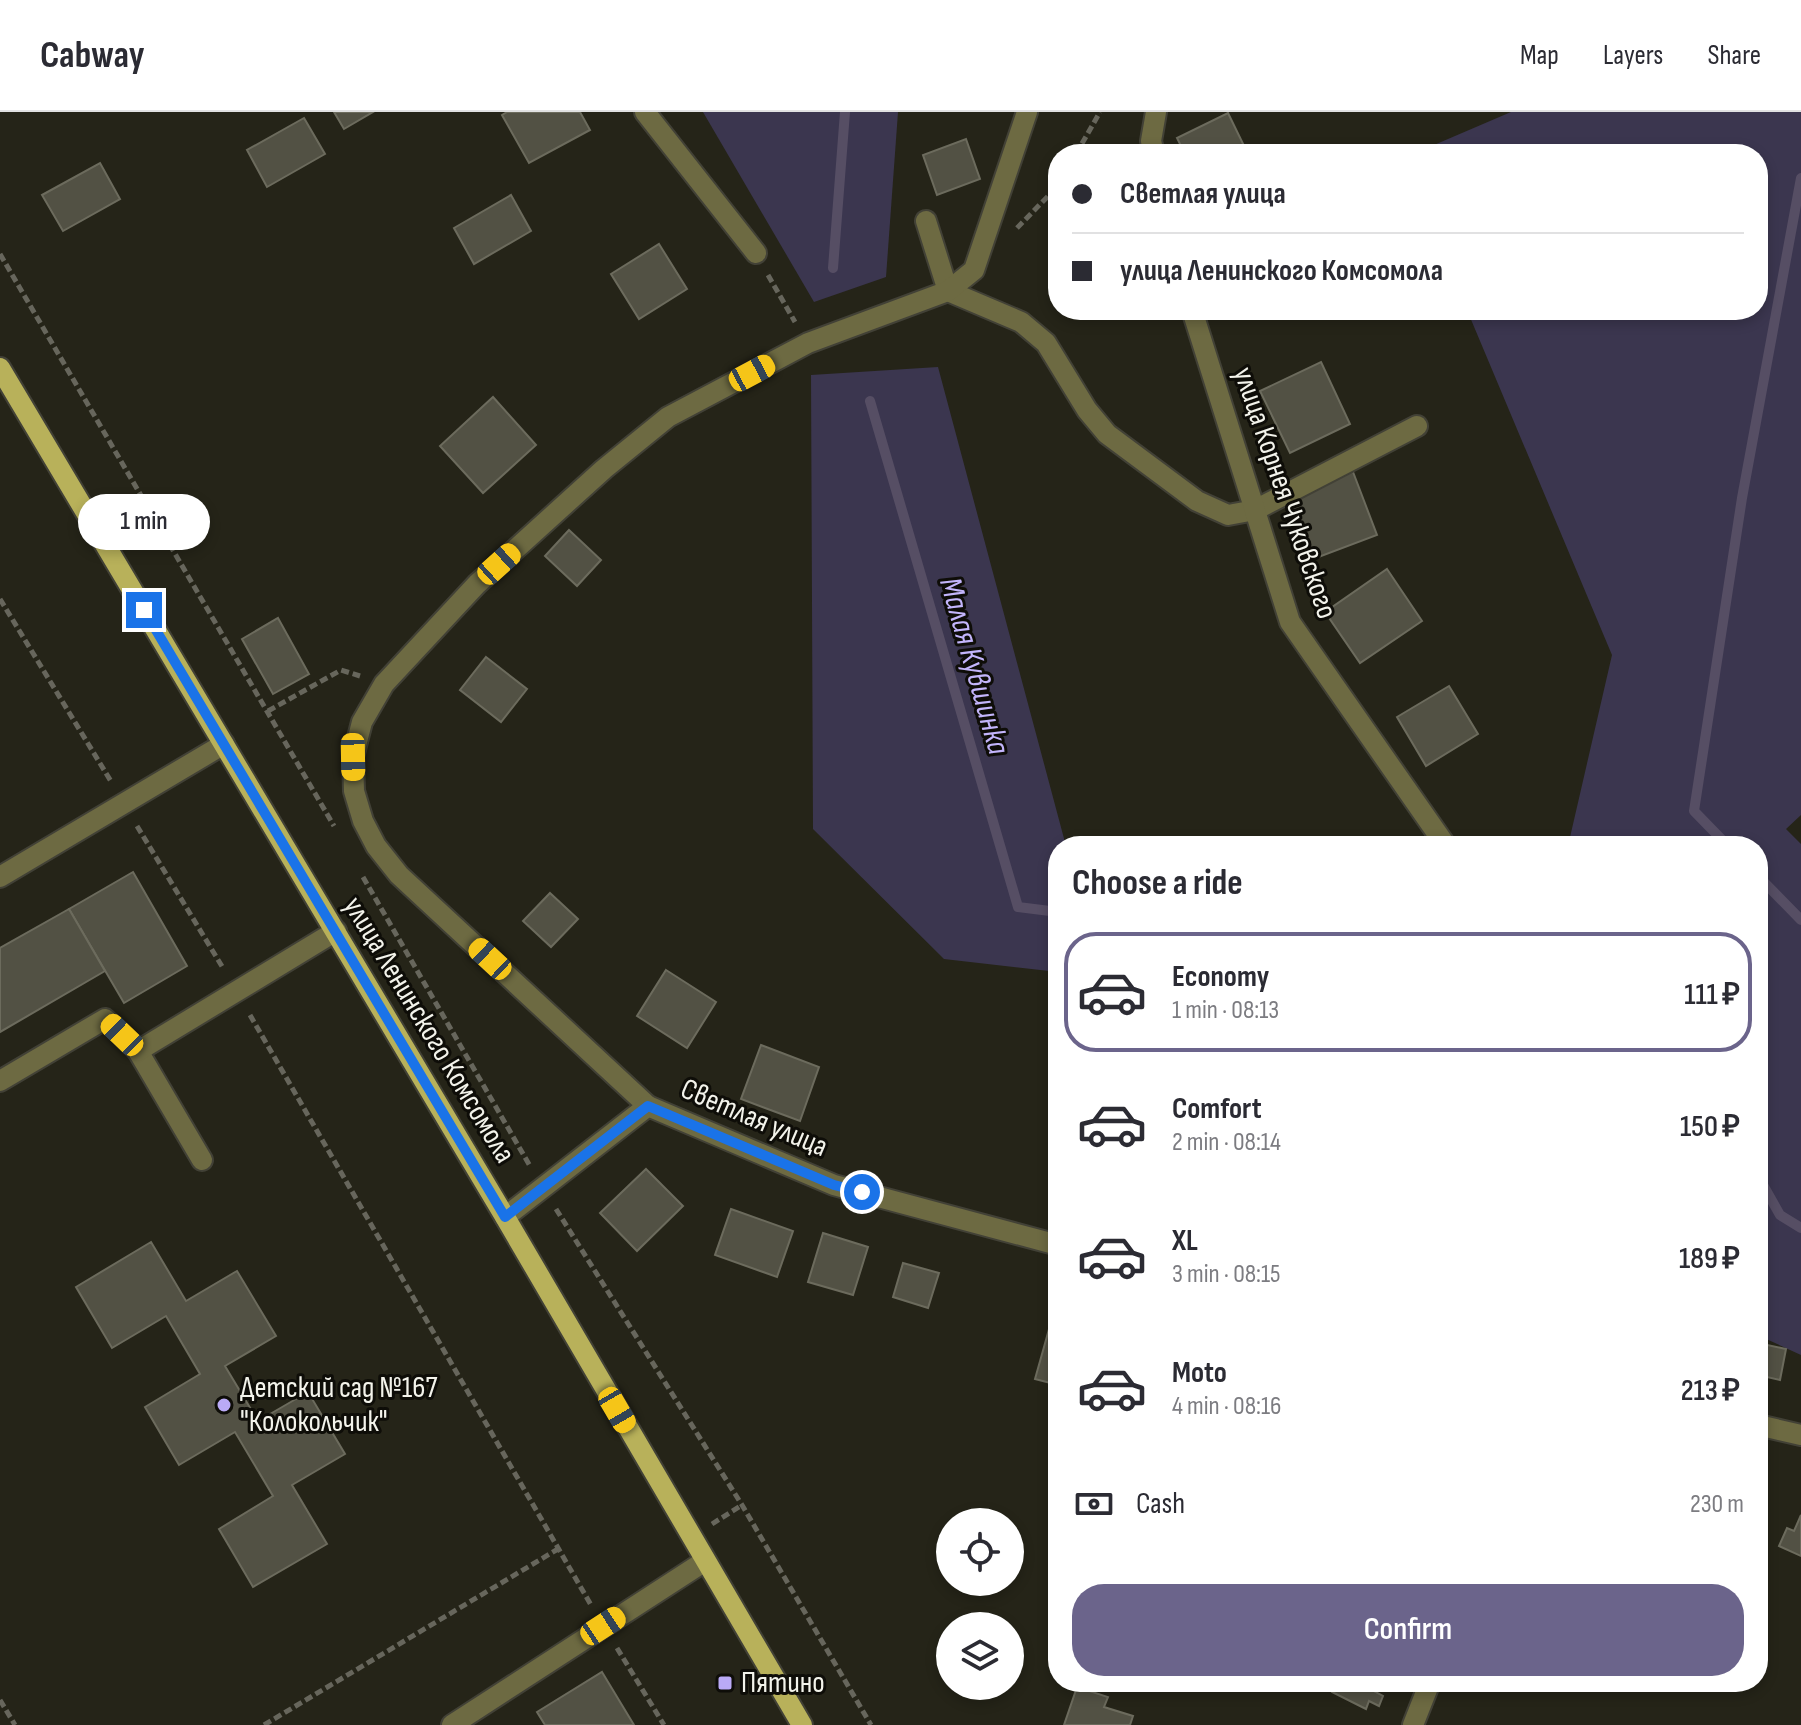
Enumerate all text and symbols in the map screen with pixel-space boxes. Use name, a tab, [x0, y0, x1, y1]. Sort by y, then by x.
text: Cabway	[40, 33, 145, 78]
text: Map	[1520, 39, 1559, 72]
text: Layers	[1603, 39, 1663, 72]
text: Share	[1707, 39, 1761, 72]
text: Светлая улица	[1120, 176, 1286, 212]
text: улица Ленинского Комсомола	[1120, 253, 1443, 289]
car	[725, 351, 779, 395]
street label: улица Корнея Чуковского	[1225, 363, 1345, 623]
callout: 1 min	[78, 494, 210, 550]
text: 1 min	[120, 506, 168, 537]
car	[473, 539, 525, 589]
water label: Малая Кувшинка	[930, 573, 1018, 759]
route end	[126, 592, 162, 628]
car	[341, 733, 365, 781]
text: Choose a ride	[1072, 862, 1243, 905]
street label: улица Ленинского Комсомола	[335, 890, 523, 1170]
car	[464, 934, 516, 984]
icon: car	[1076, 956, 1148, 1028]
text: Economy	[1172, 959, 1269, 995]
text: 111 ₽	[1684, 977, 1740, 1013]
text: 1 min · 08:13	[1172, 995, 1279, 1026]
car	[96, 1010, 148, 1060]
street label: Светлая улица	[675, 1071, 833, 1165]
icon: car	[1076, 1088, 1148, 1160]
text: Comfort	[1172, 1091, 1262, 1127]
text: 150 ₽	[1680, 1109, 1740, 1145]
text: 2 min · 08:14	[1172, 1127, 1281, 1158]
route start	[844, 1174, 880, 1210]
icon: car	[1076, 1220, 1148, 1292]
text: XL	[1172, 1223, 1198, 1259]
text: 189 ₽	[1679, 1241, 1740, 1277]
text: 3 min · 08:15	[1172, 1259, 1281, 1290]
icon: car	[1076, 1352, 1148, 1424]
text: Moto	[1172, 1355, 1227, 1391]
place label: Детский сад №167 "Колокольчик"	[240, 1370, 437, 1440]
text: 213 ₽	[1681, 1373, 1740, 1409]
car	[595, 1383, 639, 1437]
text: 4 min · 08:16	[1172, 1391, 1282, 1422]
marker: Детский сад №167 "Колокольчик"	[215, 1396, 233, 1414]
icon: cash	[1072, 1482, 1116, 1526]
text: Cash	[1136, 1486, 1185, 1522]
text: 230 m	[1690, 1489, 1744, 1520]
map controls	[936, 1508, 1024, 1700]
button: locate	[936, 1508, 1024, 1596]
button: Confirm	[1072, 1584, 1744, 1676]
car	[576, 1603, 630, 1649]
button: layers	[936, 1612, 1024, 1700]
place label: Пятино	[741, 1665, 825, 1701]
marker: Пятино	[716, 1674, 734, 1692]

